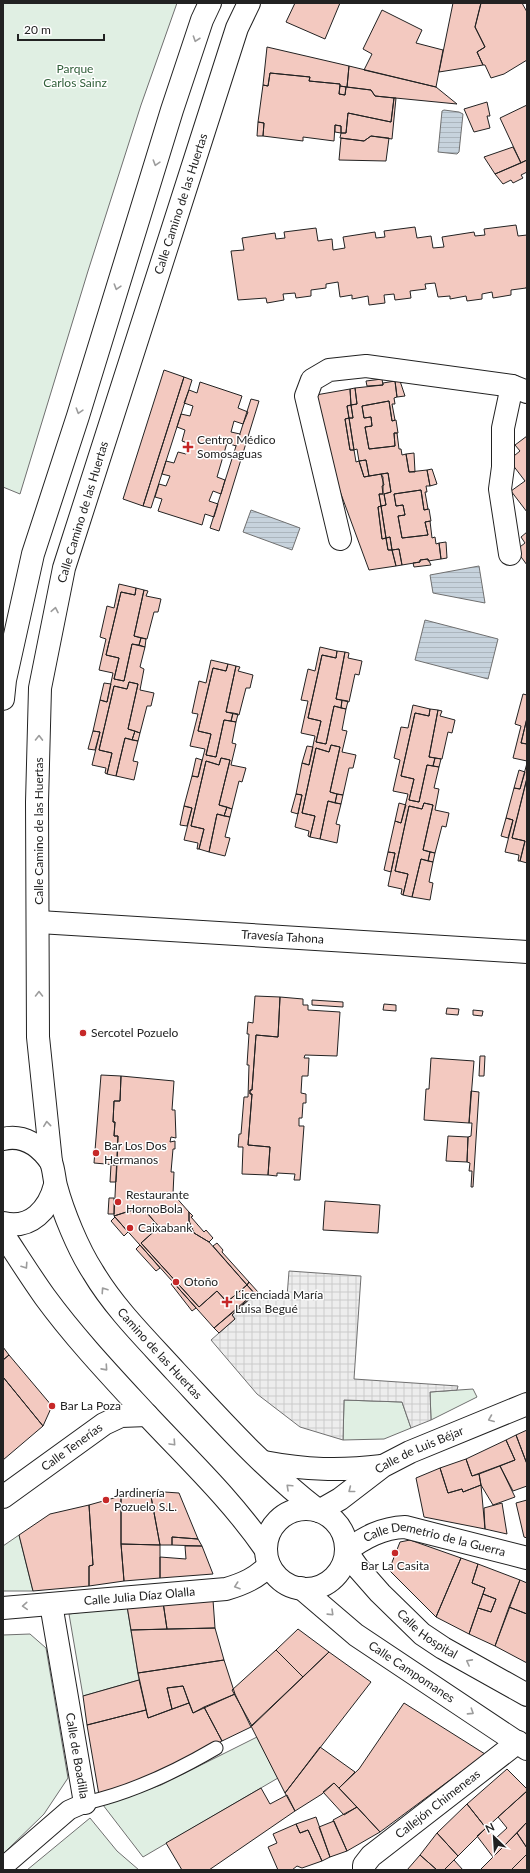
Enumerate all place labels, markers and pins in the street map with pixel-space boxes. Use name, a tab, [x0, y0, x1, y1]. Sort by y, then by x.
place label: Centro Médico Somosaguas	[197, 432, 276, 461]
marker: Centro Médico Somosaguas	[182, 441, 194, 453]
place label: Sercotel Pozuelo	[91, 1025, 179, 1040]
marker: Sercotel Pozuelo	[78, 1028, 88, 1038]
place label: Bar Los Dos Hermanos	[104, 1138, 167, 1167]
marker: Bar Los Dos Hermanos	[91, 1148, 101, 1158]
place label: Restaurante HornoBola	[126, 1187, 189, 1216]
marker: Restaurante HornoBola	[113, 1197, 123, 1207]
place label: Caixabank	[138, 1220, 193, 1235]
marker: Caixabank	[125, 1223, 135, 1233]
place label: Otoño	[184, 1274, 218, 1289]
marker: Otoño	[171, 1277, 181, 1287]
place label: Licenciada María Luisa Begué	[235, 1287, 323, 1316]
marker: Licenciada María Luisa Begué	[222, 1297, 232, 1307]
place label: Bar La Poza	[60, 1398, 121, 1413]
marker: Bar La Poza	[47, 1401, 57, 1411]
place label: Jardinería Pozuelo S.L.	[114, 1485, 177, 1514]
marker: Jardinería Pozuelo S.L.	[101, 1495, 111, 1505]
marker: Bar La Casita	[390, 1548, 400, 1558]
place label: Bar La Casita	[361, 1558, 429, 1573]

